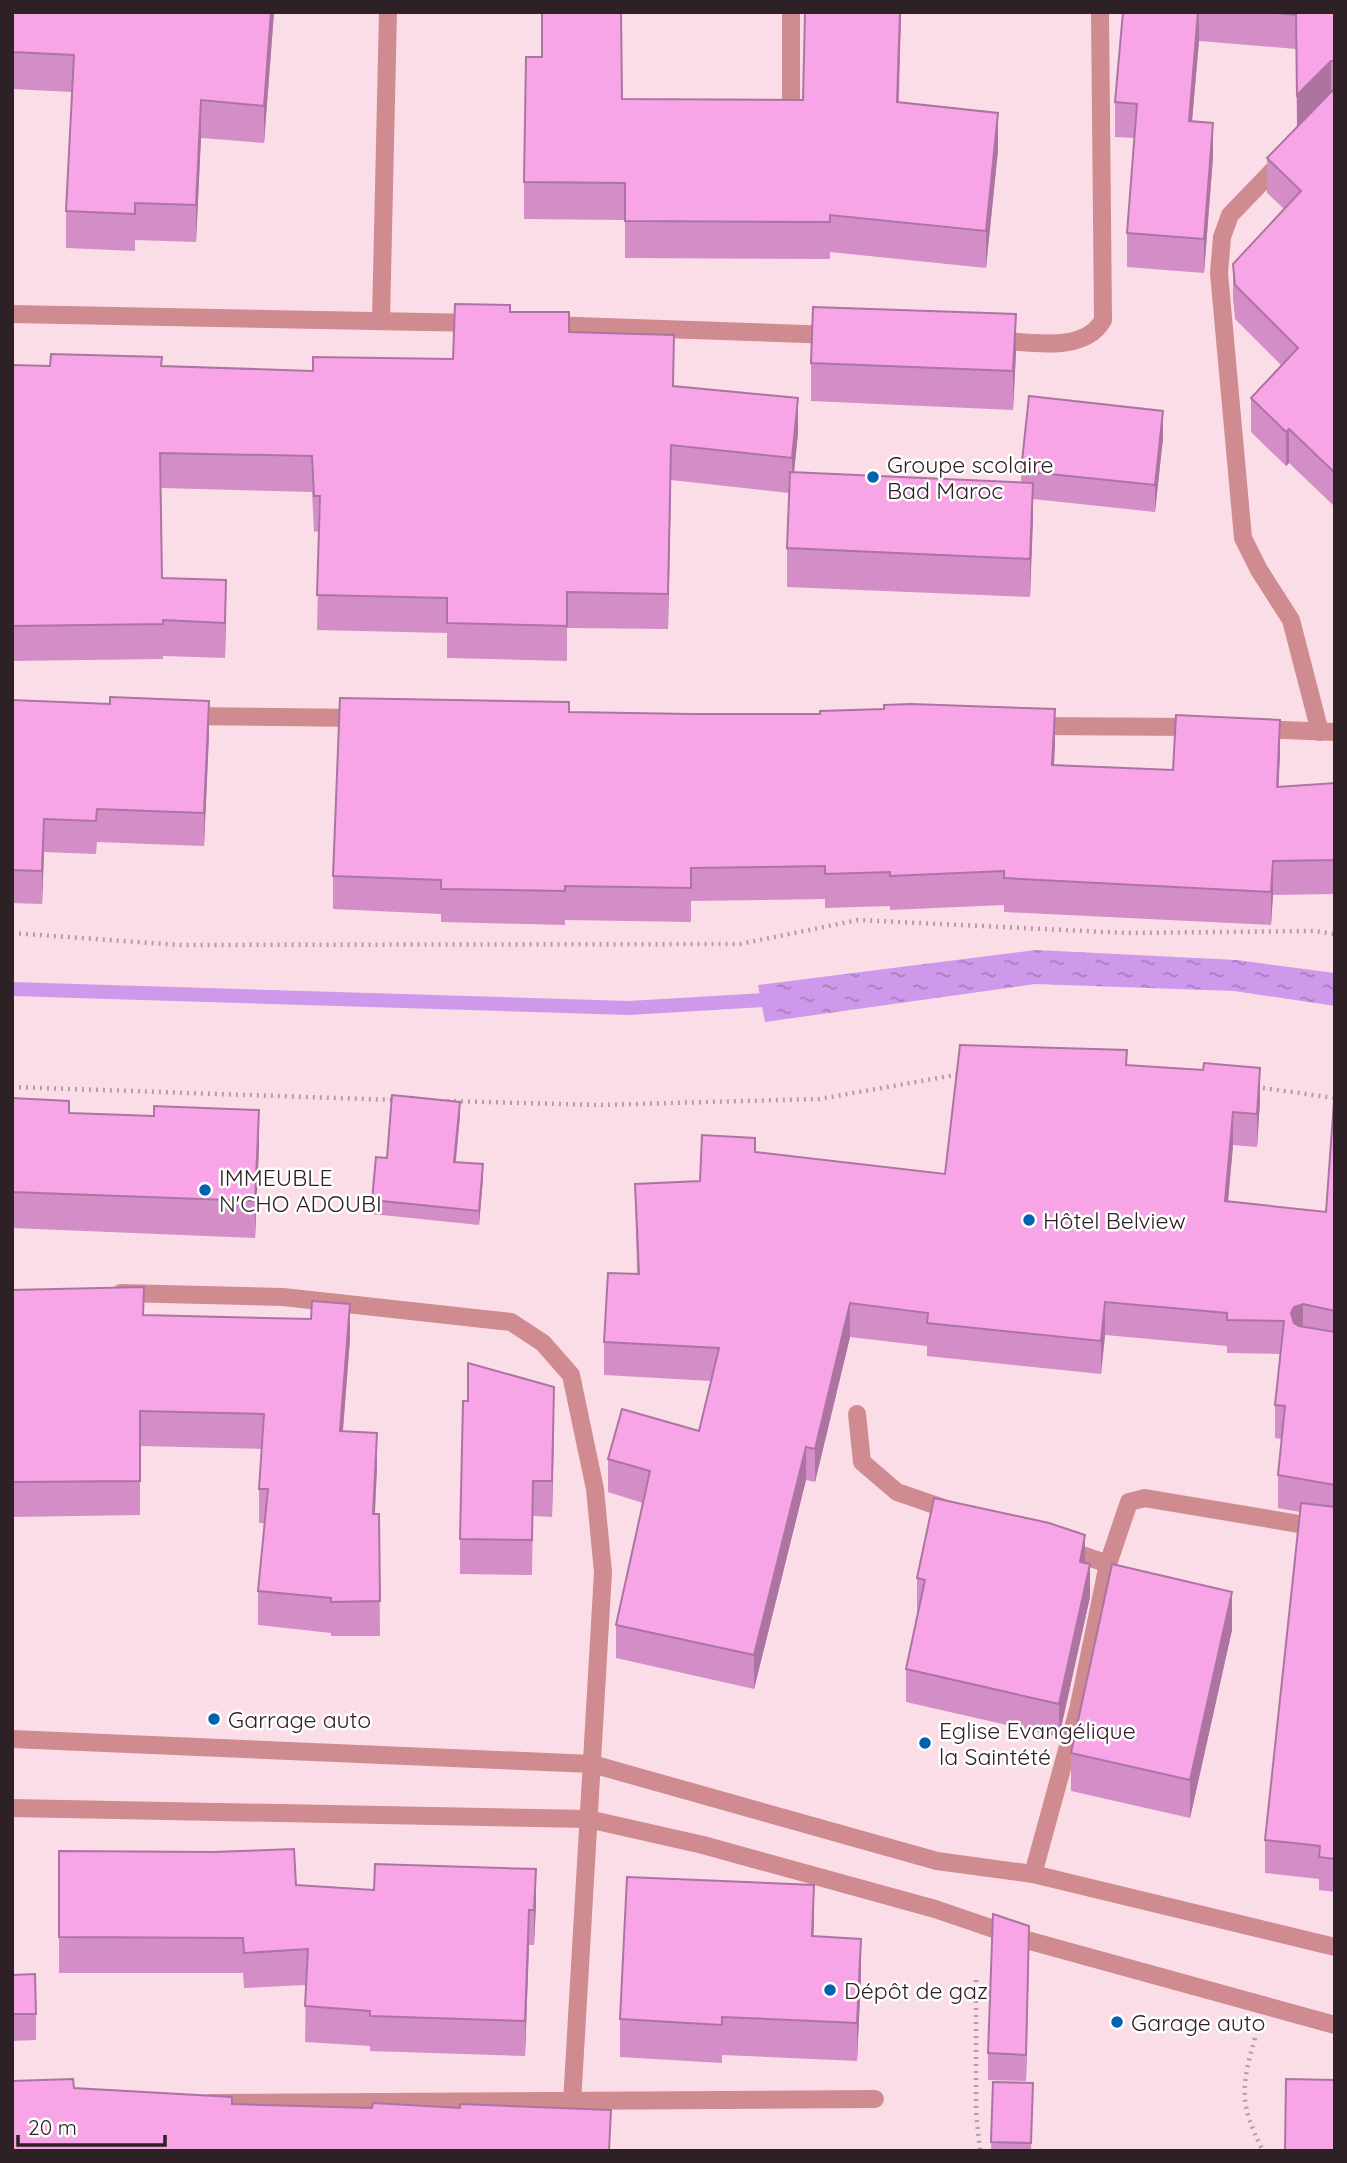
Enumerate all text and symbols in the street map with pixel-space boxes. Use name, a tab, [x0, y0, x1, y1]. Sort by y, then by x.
place label: Groupe scolaire Bad Maroc	[887, 450, 1054, 505]
marker: Groupe scolaire Bad Maroc	[865, 469, 881, 485]
place label: IMMEUBLE N'CHO ADOUBI	[219, 1163, 382, 1218]
marker: IMMEUBLE N'CHO ADOUBI	[197, 1182, 213, 1198]
place label: Hôtel Belview	[1043, 1206, 1186, 1235]
marker: Hôtel Belview	[1021, 1212, 1037, 1228]
place label: Garrage auto	[228, 1705, 371, 1734]
marker: Garrage auto	[206, 1711, 222, 1727]
place label: Eglise Evangélique la Saintété	[939, 1716, 1136, 1771]
marker: Eglise Evangélique la Saintété	[917, 1735, 933, 1751]
place label: Dépôt de gaz	[844, 1976, 988, 2005]
marker: Dépôt de gaz	[822, 1982, 838, 1998]
place label: Garage auto	[1131, 2008, 1265, 2037]
marker: Garage auto	[1109, 2014, 1125, 2030]
scale bar	[18, 2104, 164, 2148]
text: 20 m	[28, 2114, 77, 2140]

